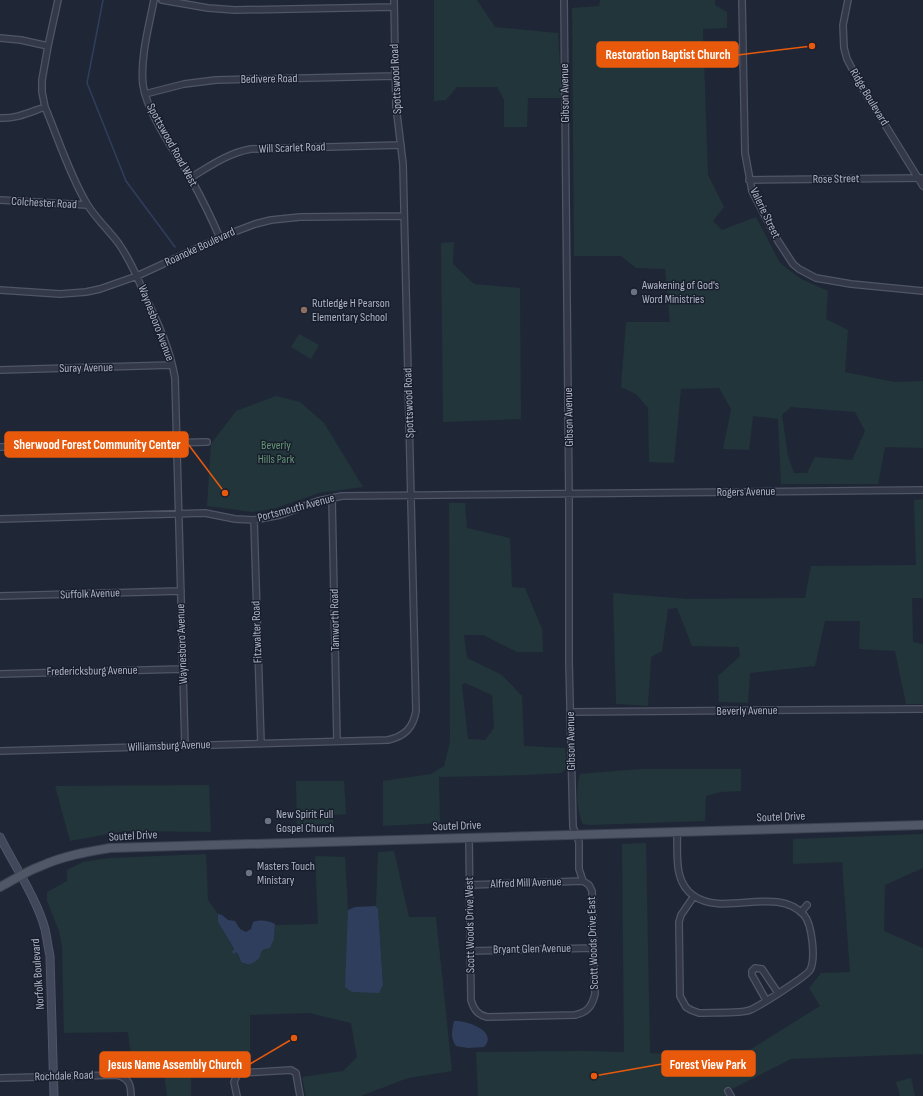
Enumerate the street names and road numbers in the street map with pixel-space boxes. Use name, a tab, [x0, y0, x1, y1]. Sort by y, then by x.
street label: Spottswood Road	[387, 44, 405, 114]
street label: Gibson Avenue	[557, 63, 573, 123]
street label: Ridge Boulevard	[846, 66, 892, 128]
street label: Bedivere Road	[240, 71, 298, 87]
street label: Spottswood Road West	[143, 101, 201, 189]
street label: Will Scarlet Road	[258, 139, 326, 157]
street label: Rose Street	[812, 171, 860, 187]
street label: Valerie Street	[746, 185, 784, 241]
street label: Colchester Road	[11, 194, 77, 212]
street label: Roanoke Boulevard	[162, 224, 238, 270]
street label: Waynesboro Avenue	[135, 283, 177, 363]
street label: Suray Avenue	[59, 360, 113, 376]
street label: Spottswood Road	[400, 368, 418, 438]
street label: Gibson Avenue	[561, 387, 577, 447]
street label: Rogers Avenue	[717, 484, 776, 500]
street label: Portsmouth Avenue	[256, 490, 336, 526]
street label: Suffolk Avenue	[60, 585, 120, 603]
street label: Tamworth Road	[327, 589, 343, 651]
street label: Fitzwalter Road	[248, 601, 266, 663]
street label: Waynesboro Avenue	[173, 603, 191, 684]
street label: Fredericksburg Avenue	[46, 663, 138, 679]
street label: Beverly Avenue	[716, 703, 778, 719]
street label: Gibson Avenue	[563, 711, 579, 771]
street label: Williamsburg Avenue	[127, 737, 211, 755]
street label: Soutel Drive	[756, 809, 806, 825]
street label: Soutel Drive	[432, 818, 482, 834]
street label: Soutel Drive	[108, 827, 158, 845]
street label: Alfred Mill Avenue	[489, 874, 562, 892]
street label: Scott Woods Drive West	[462, 876, 478, 973]
street label: Scott Woods Drive East	[584, 896, 602, 990]
street label: Norfolk Boulevard	[28, 938, 48, 1010]
street label: Bryant Glen Avenue	[493, 941, 571, 957]
street label: Rochdale Road	[34, 1067, 94, 1085]

